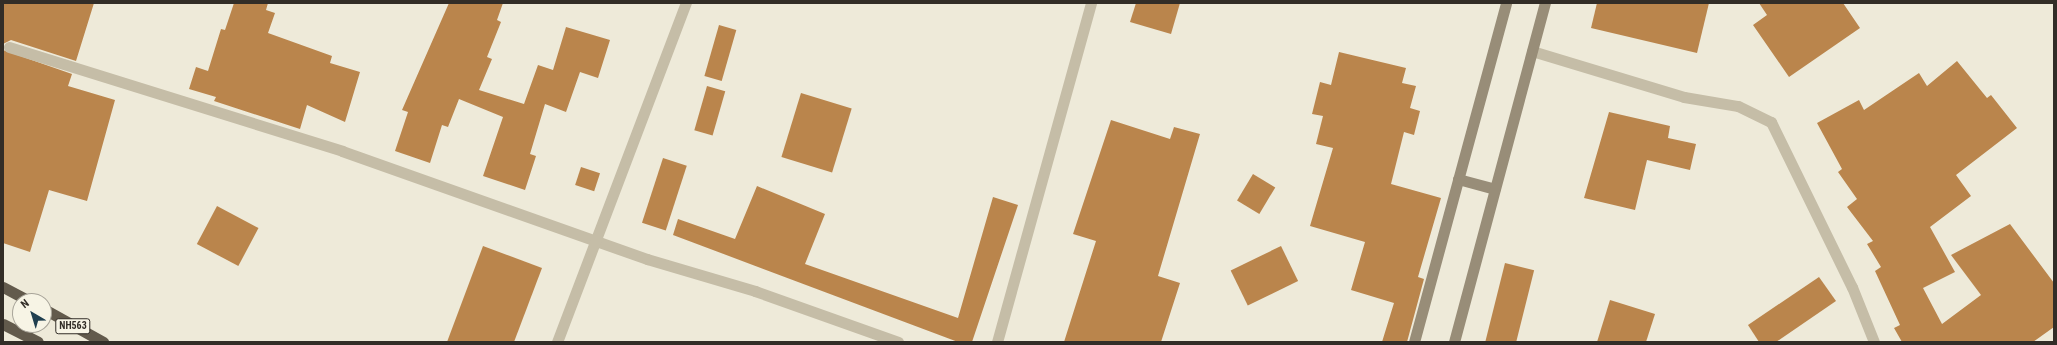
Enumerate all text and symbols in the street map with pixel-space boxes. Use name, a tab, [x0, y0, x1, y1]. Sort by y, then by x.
north arrow	[12, 293, 52, 333]
text: N	[18, 297, 32, 311]
road number: NH563	[55, 318, 91, 334]

